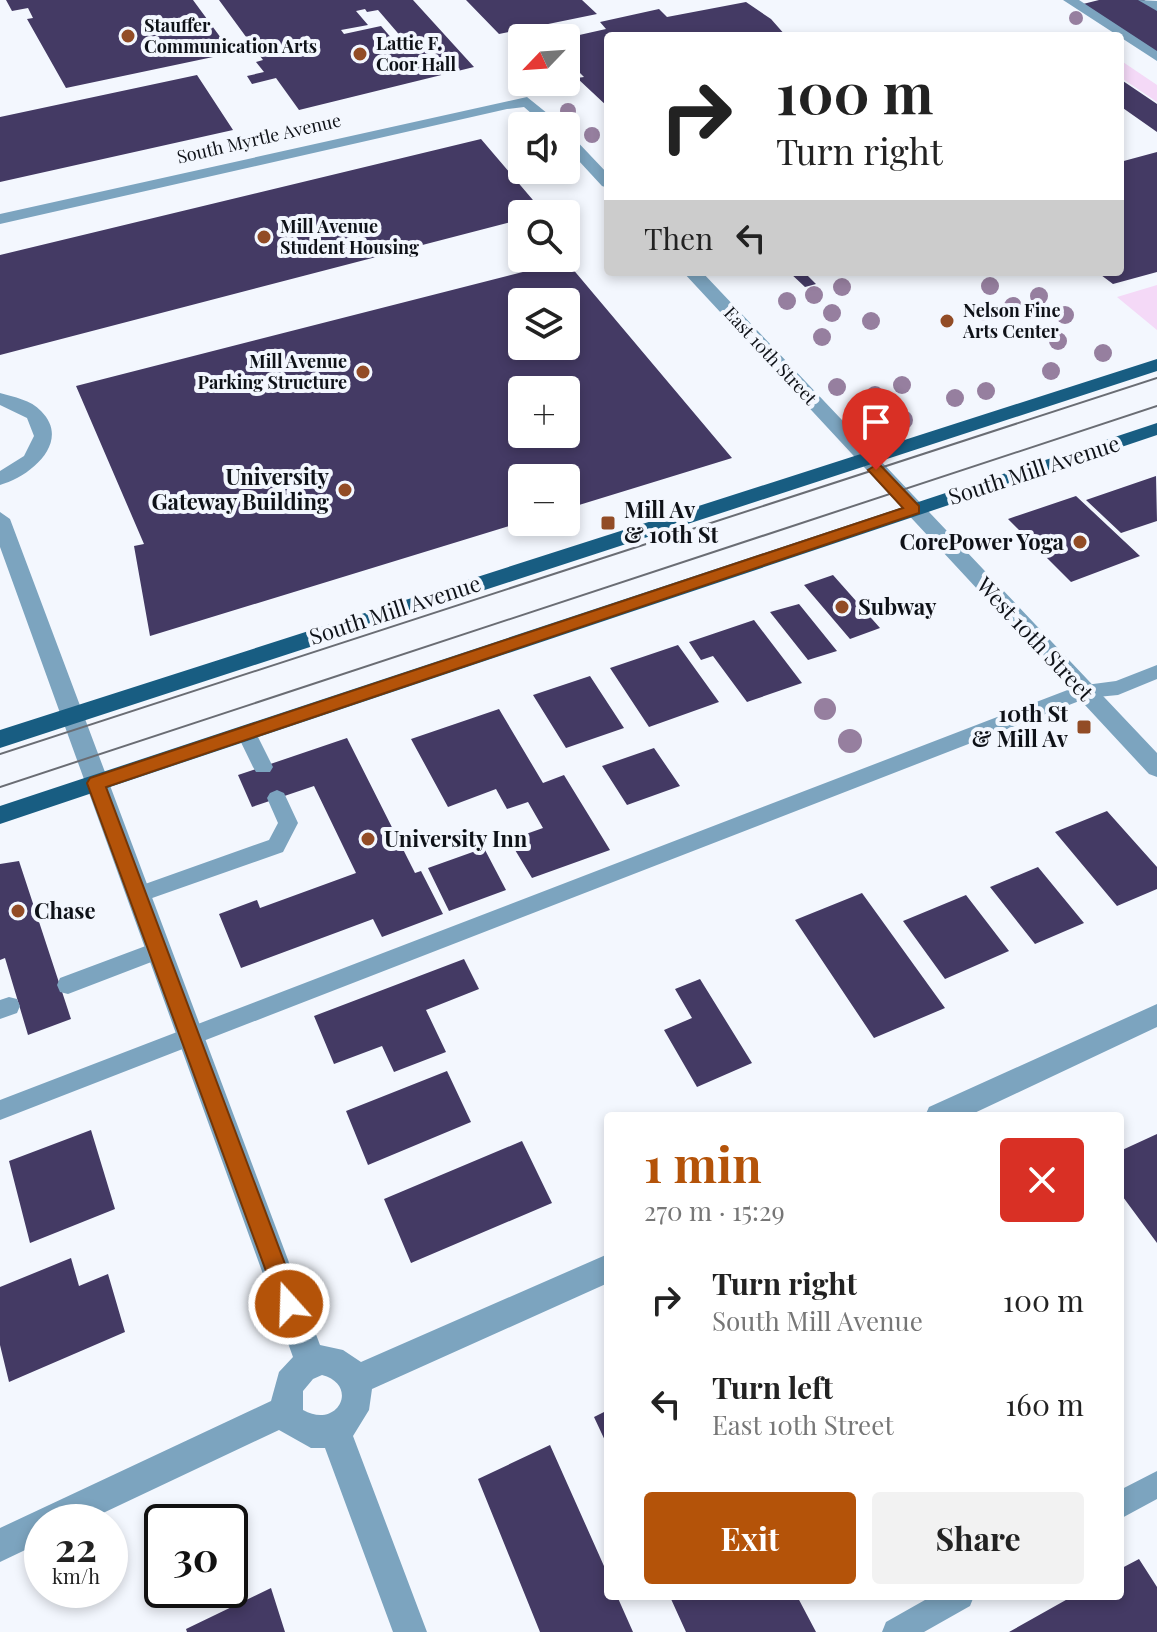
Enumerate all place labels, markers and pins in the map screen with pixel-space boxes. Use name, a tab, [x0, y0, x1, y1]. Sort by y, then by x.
place label: Stauffer Communication Arts	[144, 13, 317, 58]
marker: Stauffer Communication Arts	[119, 27, 137, 45]
place label: Lattie F. Coor Hall	[376, 31, 457, 76]
marker: Lattie F. Coor Hall	[351, 45, 369, 63]
place label: Mill Avenue Student Housing	[280, 214, 419, 259]
marker: Mill Avenue Student Housing	[255, 228, 273, 246]
place label: Nelson Fine Arts Center	[962, 298, 1061, 343]
marker: Nelson Fine Arts Center	[938, 312, 956, 330]
place label: Mill Avenue Parking Structure	[198, 349, 347, 394]
marker: Mill Avenue Parking Structure	[354, 363, 372, 381]
pin	[842, 388, 910, 470]
place label: University Gateway Building	[151, 461, 330, 516]
marker: University Gateway Building	[336, 481, 354, 499]
place label: Mill Av & 10th St	[624, 494, 719, 549]
marker: Mill Av & 10th St	[599, 514, 617, 532]
place label: CorePower Yoga	[900, 526, 1065, 556]
marker: CorePower Yoga	[1071, 533, 1089, 551]
place label: Subway	[858, 591, 937, 621]
marker: Subway	[833, 598, 851, 616]
place label: 10th St & Mill Av	[972, 698, 1069, 753]
marker: 10th St & Mill Av	[1075, 718, 1093, 736]
place label: University Inn	[384, 823, 528, 853]
marker: University Inn	[359, 830, 377, 848]
place label: Chase	[34, 895, 96, 925]
marker: Chase	[9, 902, 27, 920]

